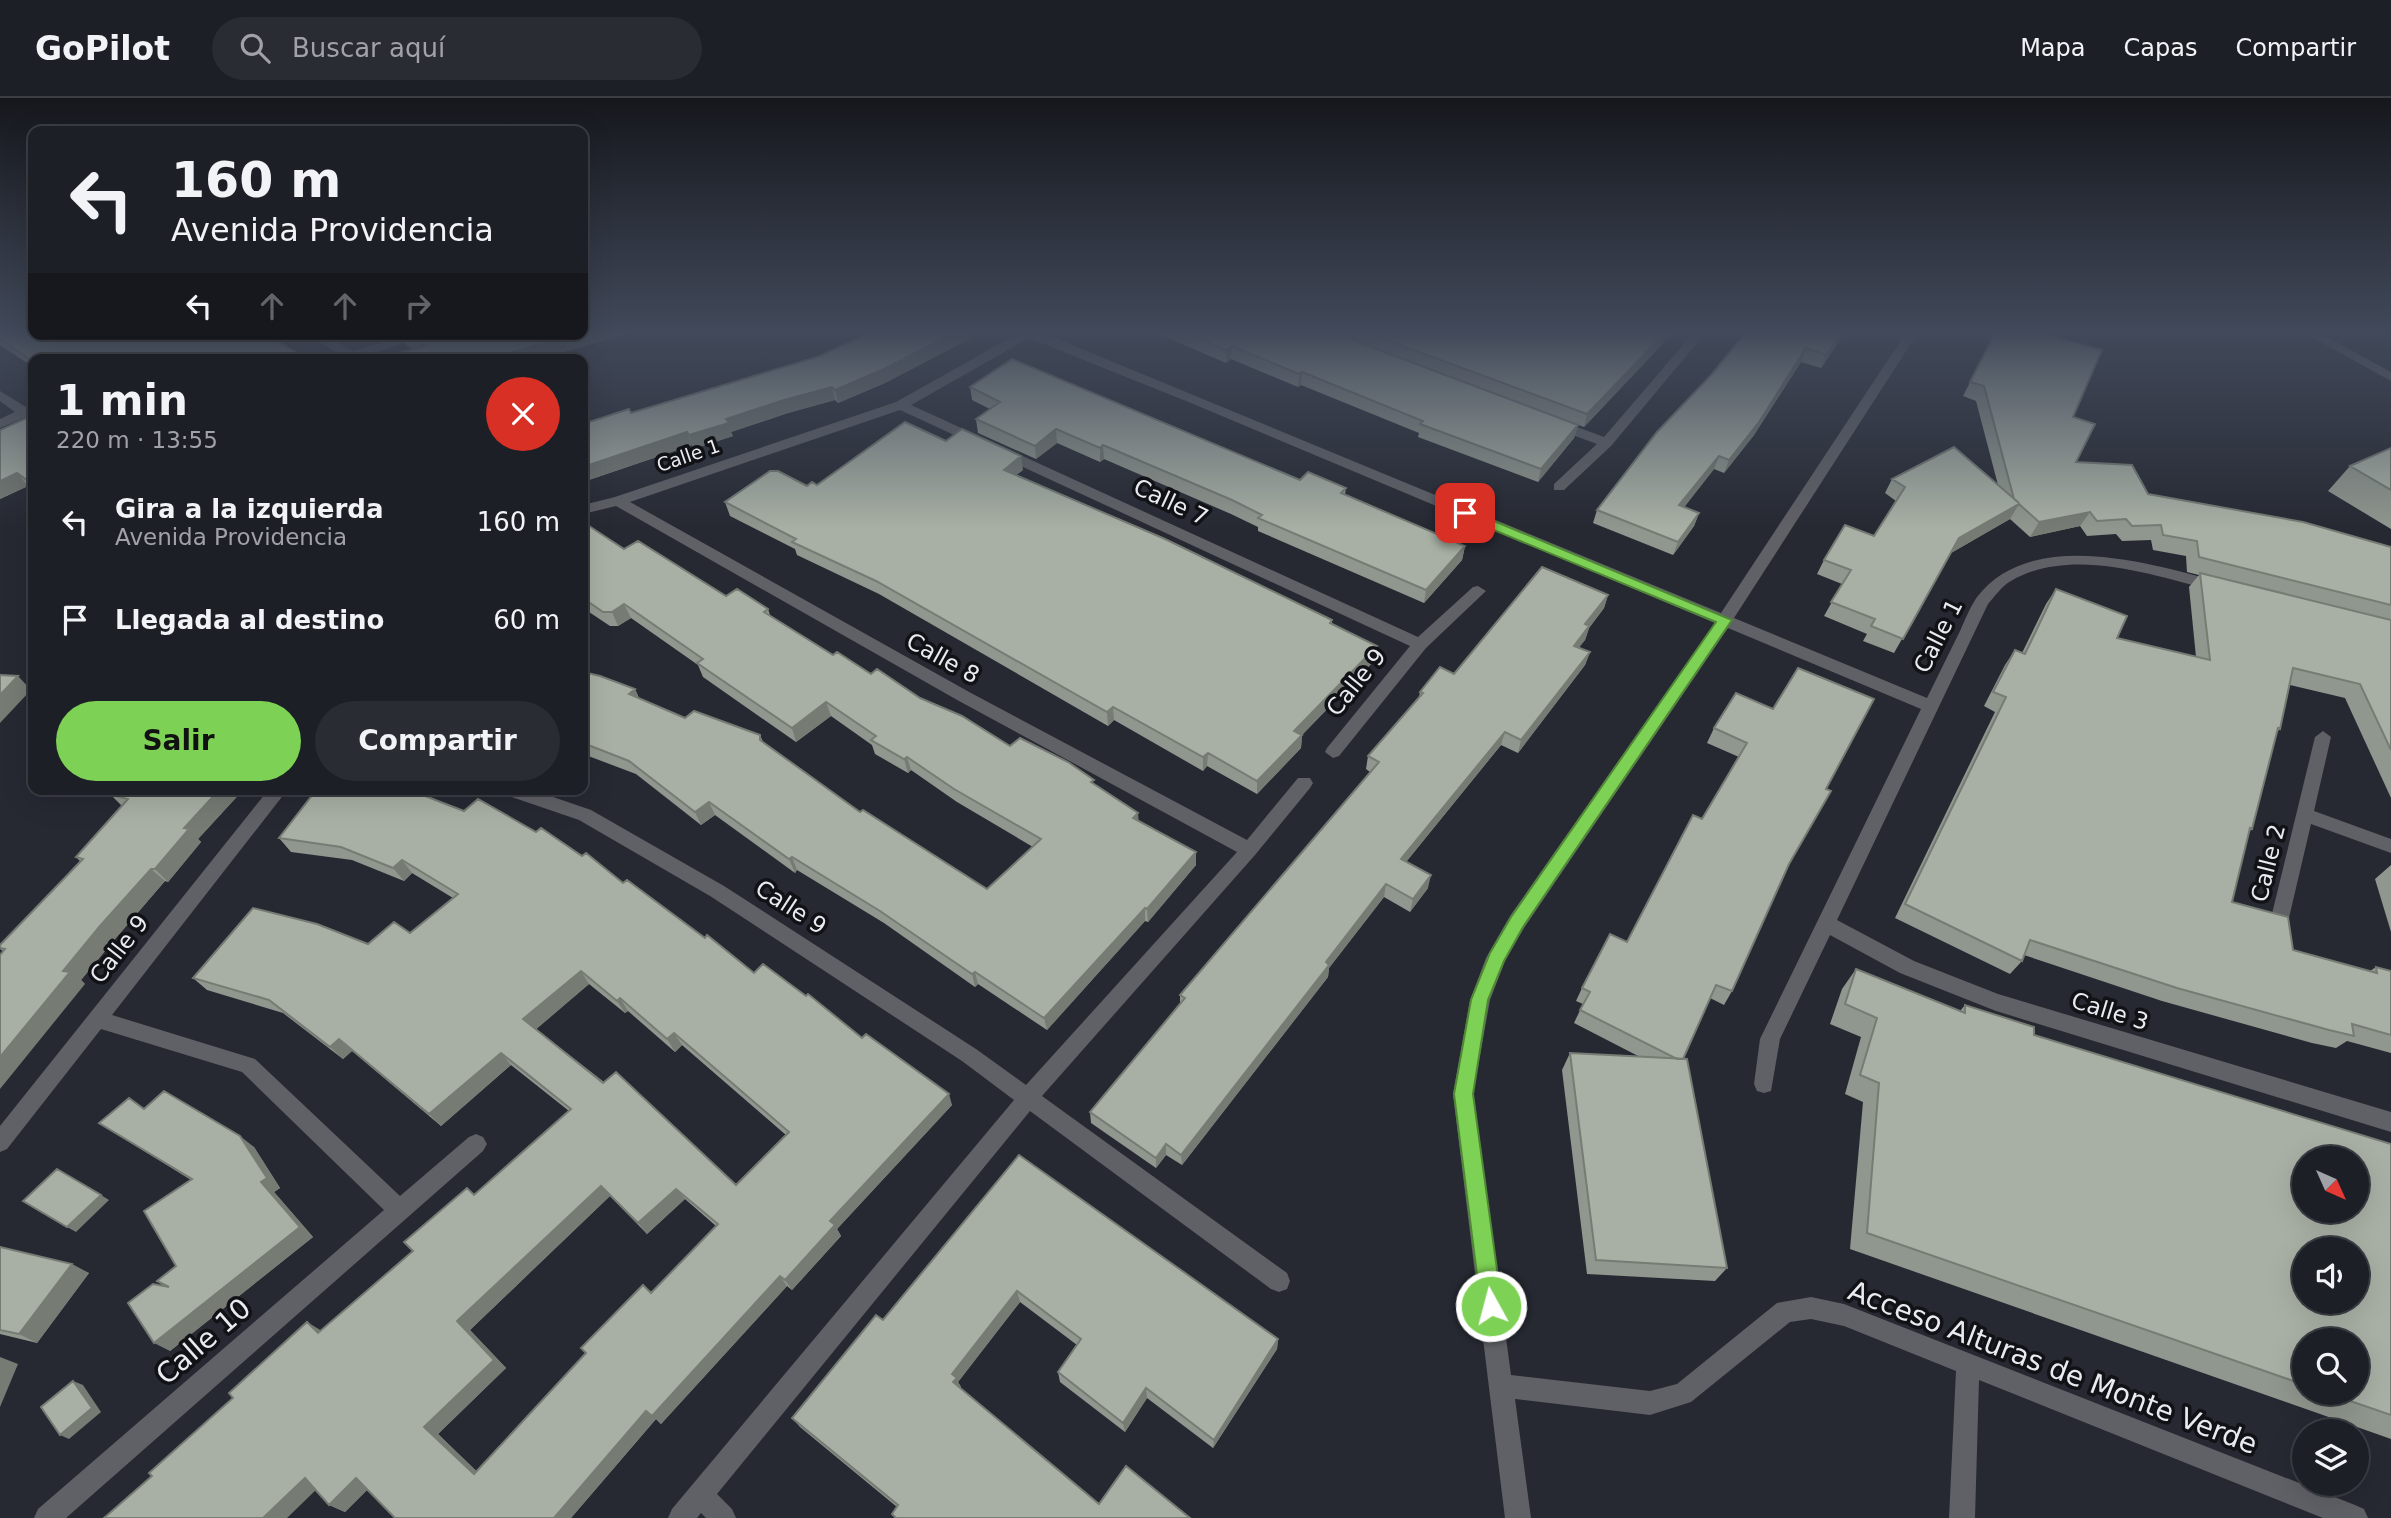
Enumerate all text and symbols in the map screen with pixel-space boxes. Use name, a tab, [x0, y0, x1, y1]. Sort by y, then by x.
search box	[212, 17, 702, 80]
text: GoPilot	[35, 29, 170, 68]
icon: search	[236, 29, 274, 67]
text: Buscar aquí	[292, 33, 445, 63]
text: Mapa	[2020, 34, 2086, 62]
text: Capas	[2124, 34, 2197, 62]
text: Compartir	[2235, 34, 2356, 62]
text: 160 m	[171, 152, 341, 209]
icon: left	[56, 154, 147, 245]
text: Avenida Providencia	[171, 211, 494, 249]
icon: left	[180, 287, 218, 325]
icon: ahead	[253, 287, 291, 325]
icon: ahead	[326, 287, 364, 325]
icon: right	[399, 287, 437, 325]
text: 1 min	[56, 376, 188, 425]
button: close	[486, 377, 560, 451]
text: 220 m · 13:55	[56, 427, 218, 453]
street label: Calle 1	[654, 434, 722, 476]
street label: Calle 7	[1130, 474, 1212, 530]
pin	[1435, 483, 1495, 543]
text: Gira a la izquierda	[115, 494, 383, 524]
icon: arrive	[1446, 494, 1484, 532]
icon: left	[56, 503, 94, 541]
text: 160 m	[477, 507, 560, 537]
text: Avenida Providencia	[115, 524, 347, 550]
street label: Calle 1	[1908, 595, 1968, 677]
icon: arrive	[56, 601, 94, 639]
text: Llegada al destino	[115, 605, 384, 635]
text: 60 m	[493, 605, 560, 635]
street label: Calle 8	[902, 627, 984, 689]
street label: Calle 9	[1321, 643, 1391, 721]
button: Salir	[56, 701, 301, 781]
button: Compartir	[315, 701, 560, 781]
street label: Calle 2	[2246, 822, 2290, 904]
street label: Calle 9	[751, 875, 831, 939]
street label: Calle 9	[84, 910, 154, 988]
street label: Calle 3	[2068, 987, 2152, 1035]
north arrow	[2292, 1146, 2370, 1223]
map controls	[2292, 1146, 2369, 1496]
button: sound	[2292, 1237, 2369, 1314]
position arrow	[1454, 1269, 1528, 1343]
street label: Acceso Alturas de Monte Verde	[1844, 1274, 2262, 1461]
street label: Calle 10	[149, 1292, 257, 1391]
button: search	[2292, 1328, 2369, 1405]
button: layers	[2292, 1419, 2369, 1496]

